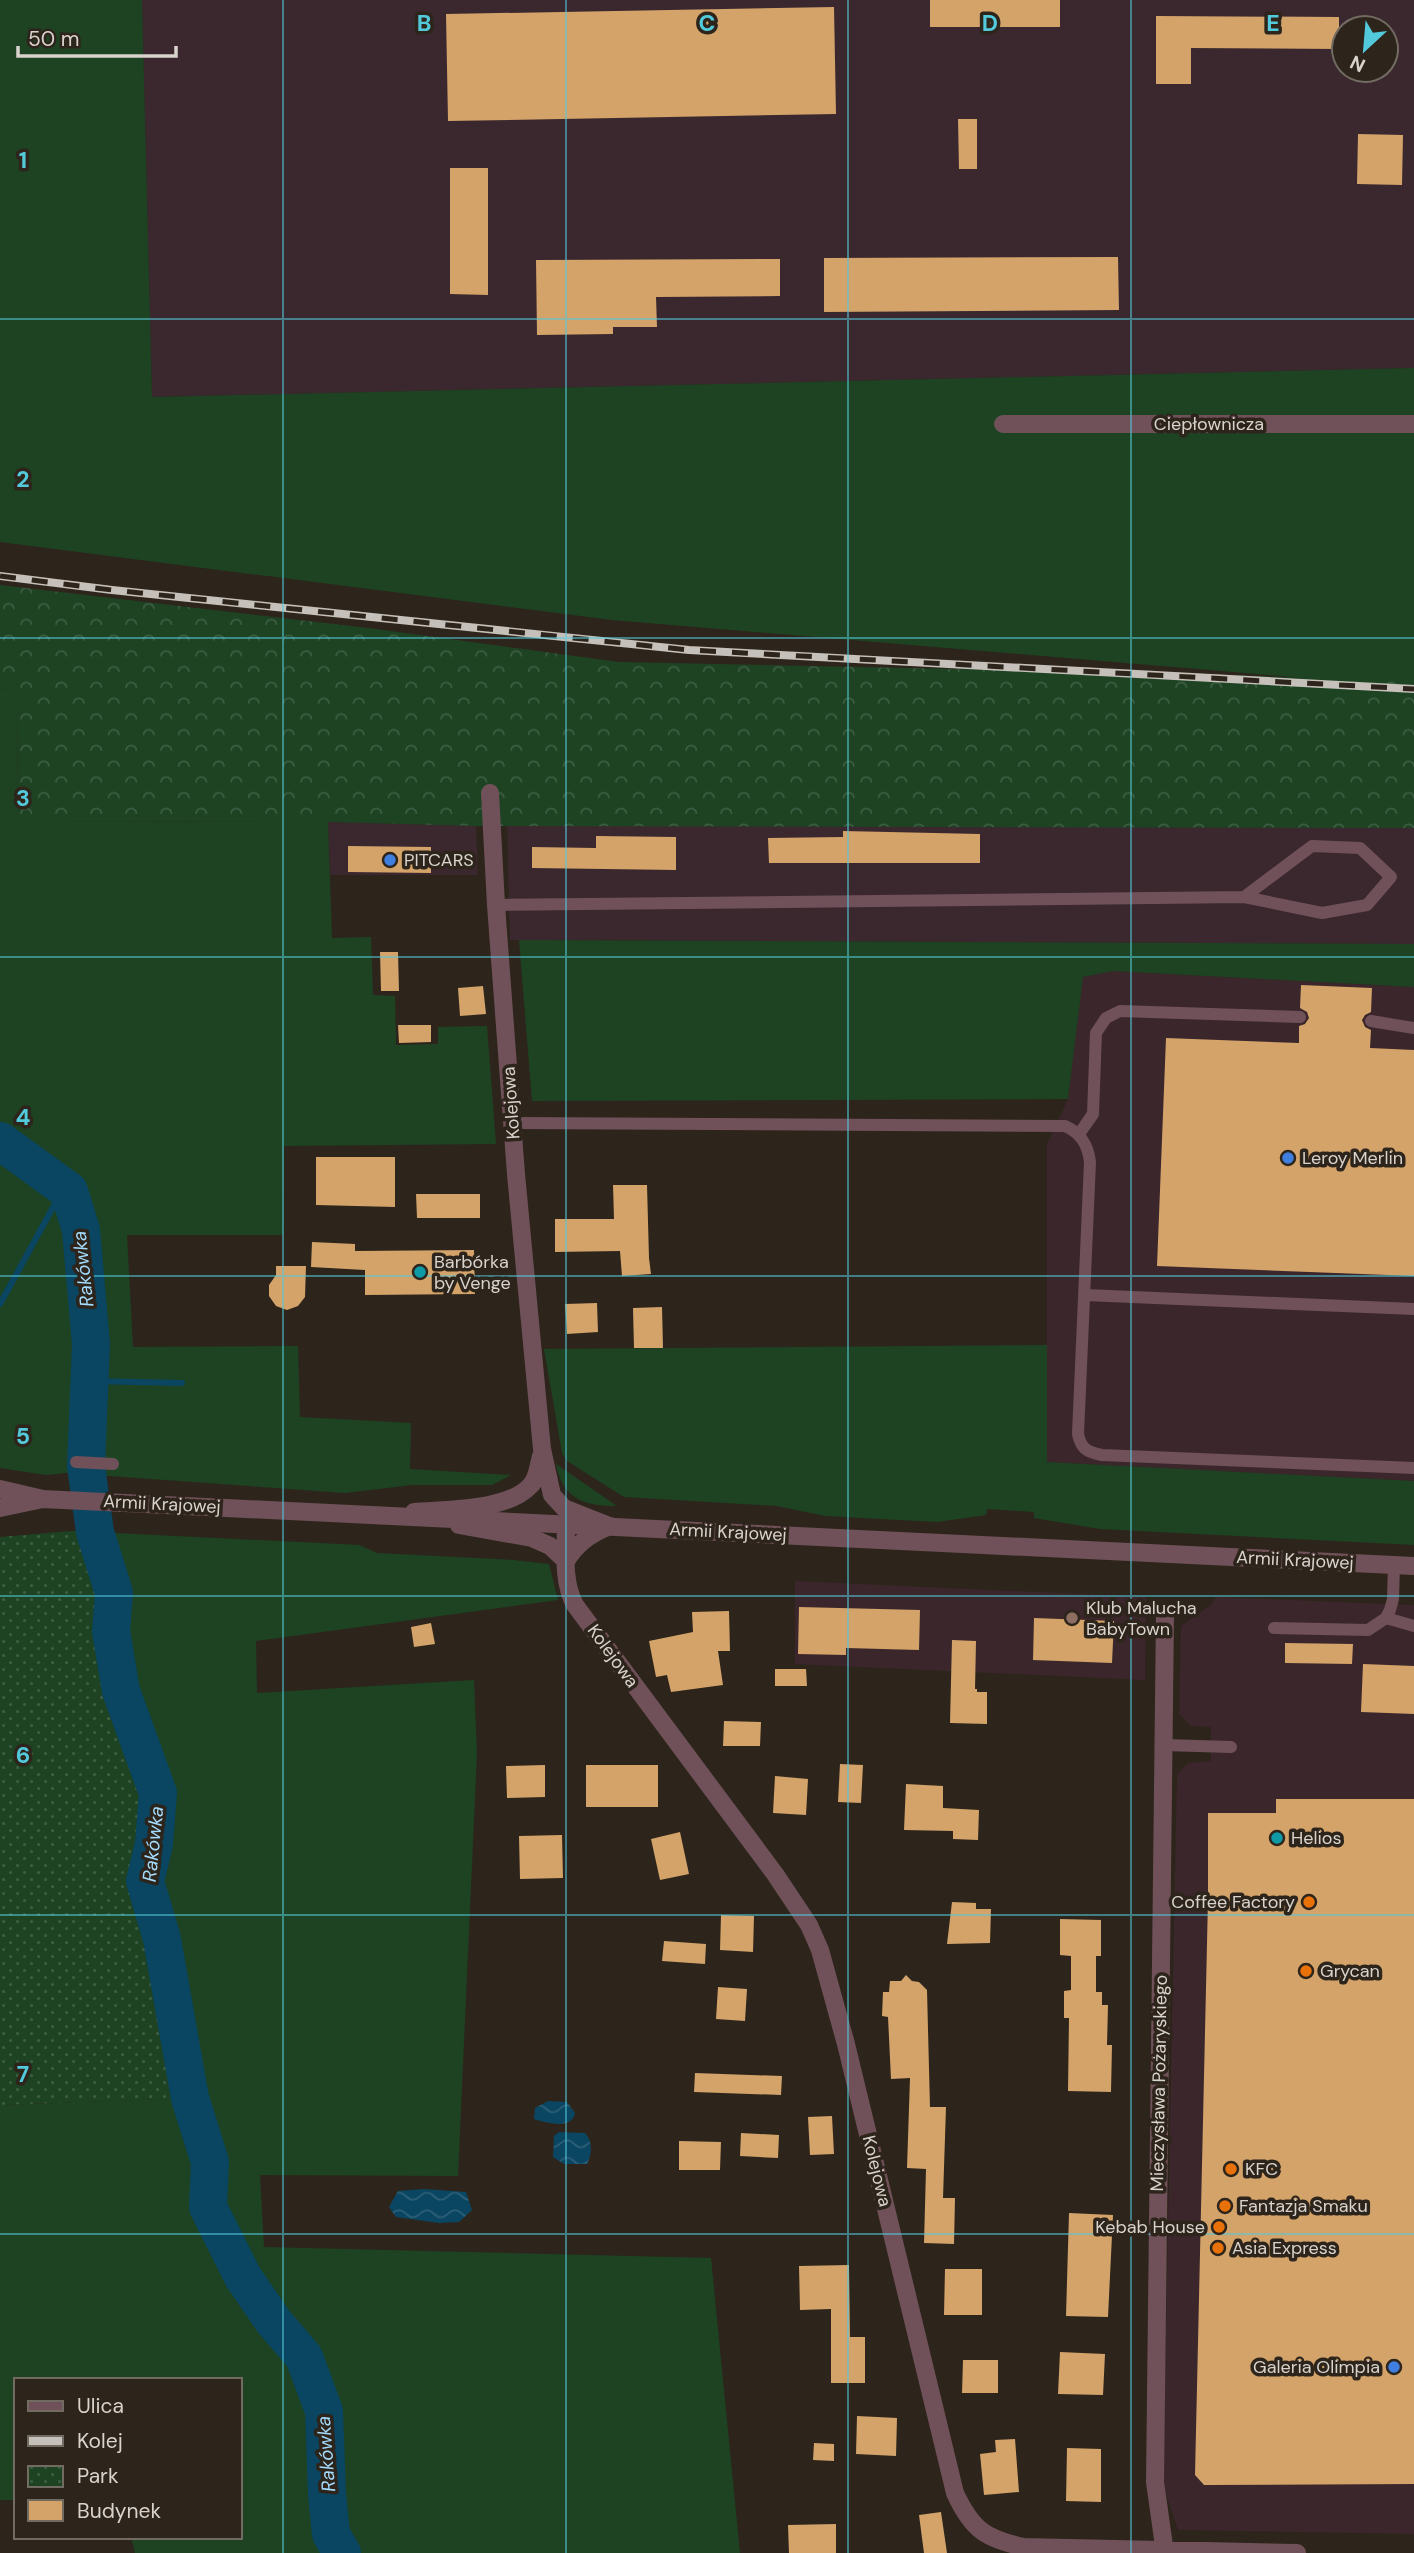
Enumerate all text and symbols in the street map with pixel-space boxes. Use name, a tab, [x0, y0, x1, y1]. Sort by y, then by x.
text: B	[417, 8, 431, 38]
text: C	[699, 8, 715, 38]
text: D	[982, 8, 998, 38]
text: E	[1266, 8, 1280, 38]
scale bar	[18, 14, 175, 58]
north arrow	[1330, 14, 1400, 84]
text: 50 m	[28, 25, 79, 53]
text: N	[1346, 50, 1369, 78]
text: 1	[19, 145, 27, 175]
street label: Ciepłownicza	[1154, 412, 1264, 436]
text: 2	[16, 464, 30, 494]
text: 3	[16, 783, 30, 813]
place label: PITCARS	[404, 848, 474, 872]
marker: PITCARS	[382, 852, 398, 868]
street label: Kolejowa	[496, 1066, 526, 1140]
text: 4	[16, 1102, 31, 1132]
place label: Leroy Merlin	[1302, 1146, 1403, 1170]
marker: Leroy Merlin	[1280, 1150, 1296, 1166]
water label: Rakówka	[67, 1230, 99, 1308]
place label: Barbórka by Venge	[434, 1250, 511, 1295]
marker: Barbórka by Venge	[412, 1264, 428, 1280]
text: 5	[16, 1421, 30, 1451]
street label: Armii Krajowej	[103, 1489, 221, 1519]
street label: Armii Krajowej	[669, 1517, 787, 1547]
street label: Armii Krajowej	[1236, 1545, 1354, 1575]
place label: Klub Malucha BabyTown	[1086, 1596, 1197, 1641]
marker: Klub Malucha BabyTown	[1064, 1610, 1080, 1626]
street label: Kolejowa	[582, 1620, 644, 1692]
text: 6	[16, 1740, 30, 1770]
water label: Rakówka	[137, 1805, 169, 1883]
place label: Helios	[1291, 1826, 1342, 1850]
marker: Helios	[1269, 1830, 1285, 1846]
place label: Coffee Factory	[1171, 1890, 1295, 1914]
marker: Coffee Factory	[1301, 1894, 1317, 1910]
place label: Grycan	[1320, 1959, 1380, 1983]
marker: Grycan	[1298, 1963, 1314, 1979]
street label: Mieczysława Pożaryskiego	[1145, 1975, 1173, 2191]
text: 7	[17, 2059, 29, 2089]
street label: Kolejowa	[857, 2133, 897, 2209]
place label: KFC	[1245, 2157, 1278, 2181]
marker: KFC	[1223, 2161, 1239, 2177]
place label: Fantazja Smaku	[1239, 2194, 1368, 2218]
marker: Fantazja Smaku	[1217, 2198, 1233, 2214]
place label: Kebab House	[1095, 2215, 1205, 2239]
marker: Kebab House	[1211, 2219, 1227, 2235]
place label: Asia Express	[1232, 2236, 1337, 2260]
marker: Asia Express	[1210, 2240, 1226, 2256]
place label: Galeria Olimpia	[1253, 2355, 1380, 2379]
marker: Galeria Olimpia	[1386, 2359, 1402, 2375]
legend	[14, 2378, 242, 2539]
text: Ulica	[77, 2392, 124, 2420]
water label: Rakówka	[311, 2415, 341, 2493]
text: Kolej	[77, 2427, 123, 2455]
text: Park	[77, 2462, 119, 2490]
text: Budynek	[77, 2497, 162, 2525]

